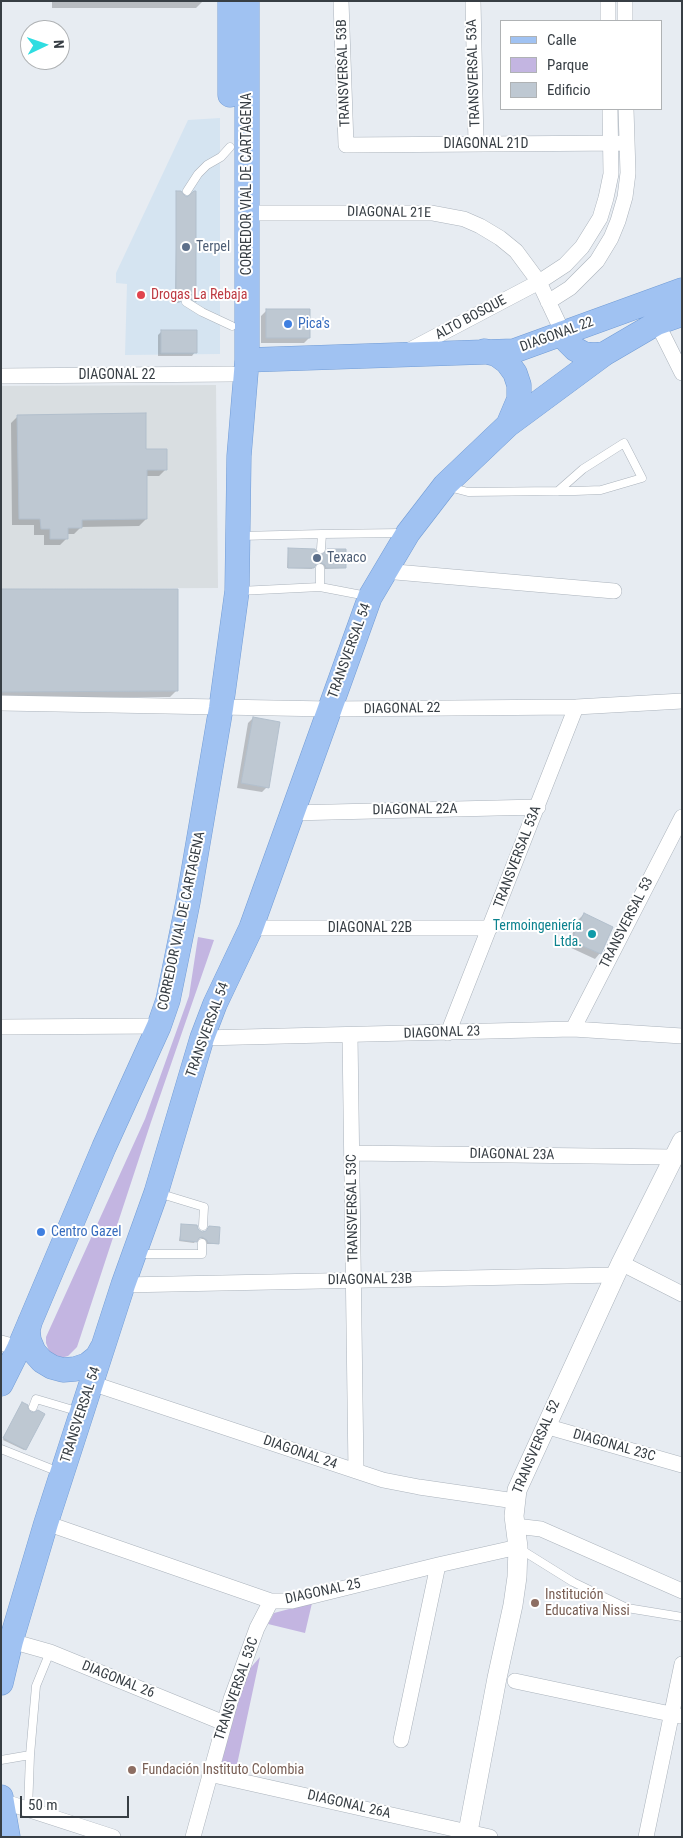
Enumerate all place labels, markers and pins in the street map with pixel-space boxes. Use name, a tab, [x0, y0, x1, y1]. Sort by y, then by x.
place label: Terpel	[196, 239, 230, 255]
marker: Terpel	[180, 241, 192, 253]
place label: Drogas La Rebaja	[151, 287, 247, 303]
marker: Drogas La Rebaja	[135, 289, 147, 301]
place label: Pica's	[298, 316, 330, 332]
marker: Pica's	[282, 318, 294, 330]
place label: Texaco	[327, 550, 367, 566]
marker: Texaco	[311, 552, 323, 564]
place label: Termoingeniería Ltda.	[493, 918, 582, 950]
marker: Termoingeniería Ltda.	[586, 928, 598, 940]
place label: Centro Gazel	[51, 1224, 122, 1240]
marker: Centro Gazel	[35, 1226, 47, 1238]
place label: Institución Educativa Nissi	[545, 1587, 630, 1620]
marker: Institución Educativa Nissi	[529, 1597, 541, 1609]
place label: Fundación Instituto Colombia	[142, 1762, 304, 1778]
marker: Fundación Instituto Colombia	[126, 1764, 138, 1776]

